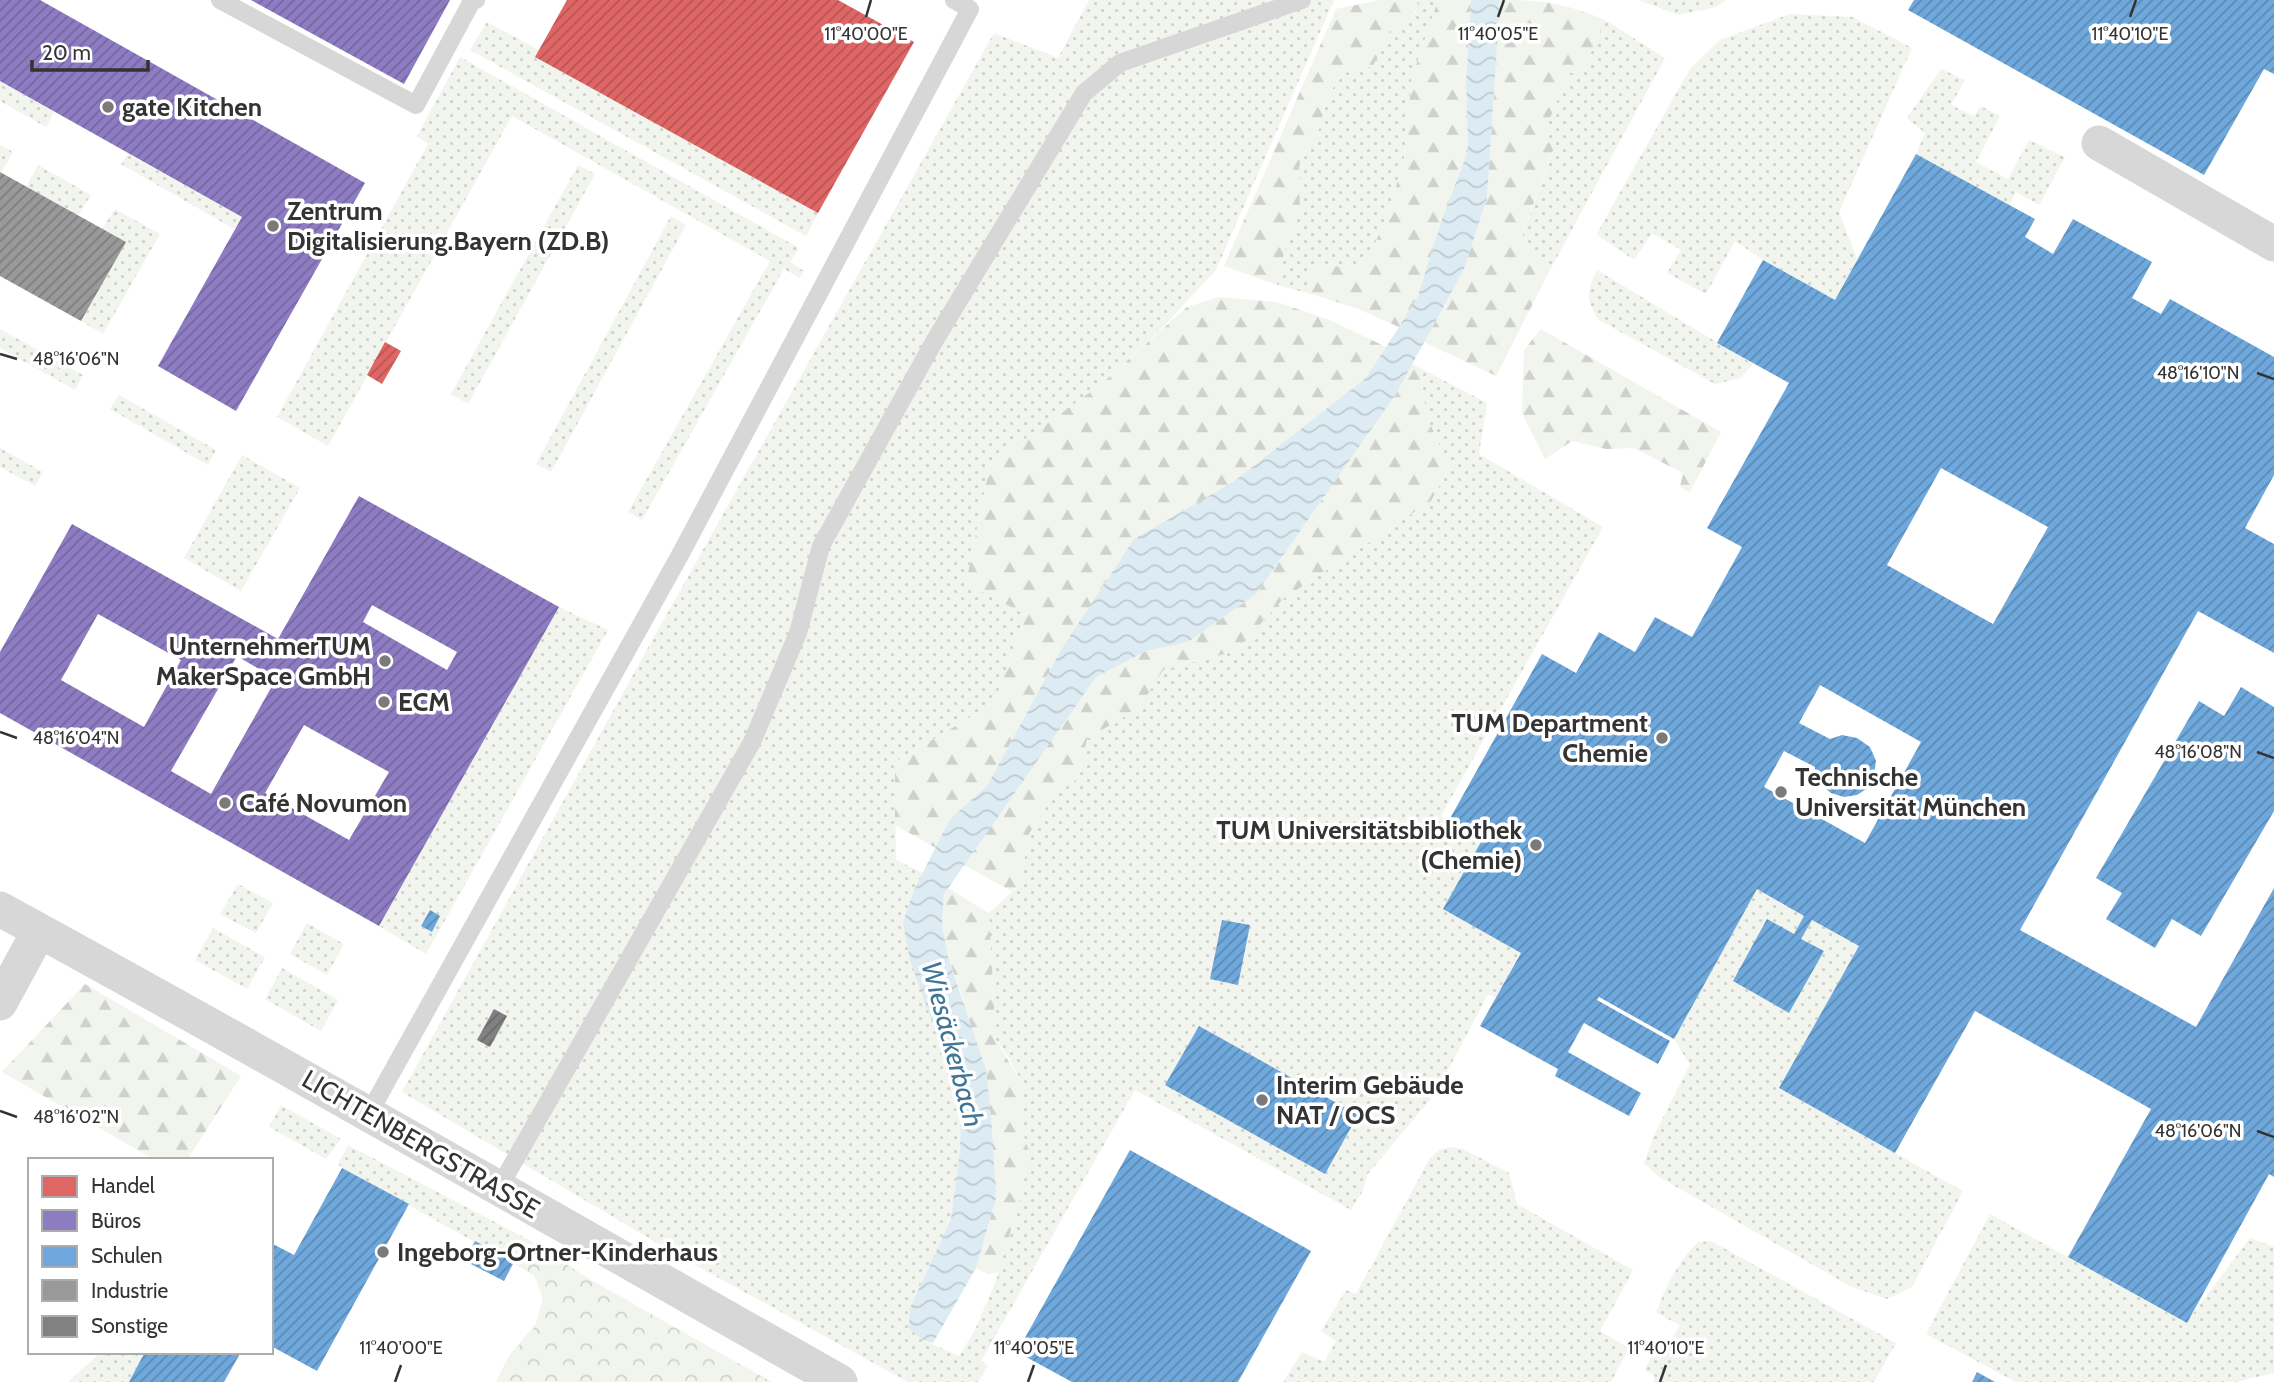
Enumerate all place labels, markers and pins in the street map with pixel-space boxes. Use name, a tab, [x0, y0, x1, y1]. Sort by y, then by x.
place label: gate Kitchen	[122, 91, 262, 123]
marker: gate Kitchen	[100, 99, 116, 115]
place label: Zentrum Digitalisierung.Bayern (ZD.B)	[287, 195, 609, 257]
marker: Zentrum Digitalisierung.Bayern (ZD.B)	[265, 218, 281, 234]
place label: UnternehmerTUM MakerSpace GmbH	[156, 630, 371, 692]
marker: UnternehmerTUM MakerSpace GmbH	[377, 653, 393, 669]
place label: ECM	[398, 686, 450, 718]
marker: ECM	[376, 694, 392, 710]
place label: TUM Department Chemie	[1451, 707, 1648, 769]
marker: TUM Department Chemie	[1654, 730, 1670, 746]
place label: Technische Universität München	[1795, 761, 2026, 823]
marker: Technische Universität München	[1773, 784, 1789, 800]
place label: Café Novumon	[239, 787, 407, 819]
marker: Café Novumon	[217, 795, 233, 811]
place label: TUM Universitätsbibliothek (Chemie)	[1216, 814, 1522, 876]
marker: TUM Universitätsbibliothek (Chemie)	[1528, 837, 1544, 853]
place label: Interim Gebäude NAT / OCS	[1276, 1069, 1464, 1131]
marker: Interim Gebäude NAT / OCS	[1254, 1092, 1270, 1108]
place label: Ingeborg-Ortner-Kinderhaus	[397, 1236, 718, 1268]
marker: Ingeborg-Ortner-Kinderhaus	[375, 1244, 391, 1260]

